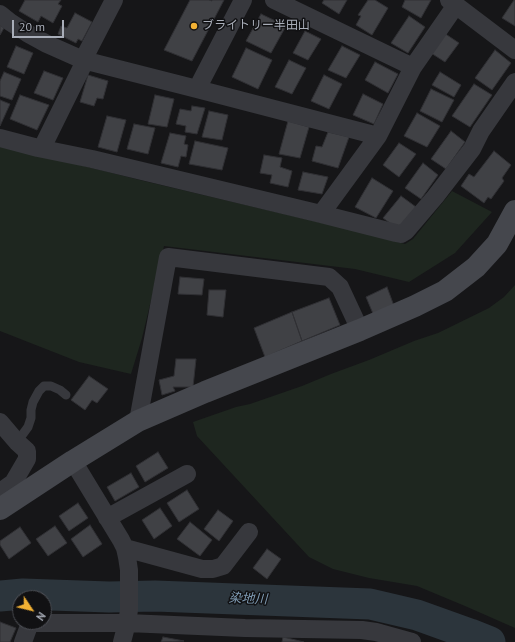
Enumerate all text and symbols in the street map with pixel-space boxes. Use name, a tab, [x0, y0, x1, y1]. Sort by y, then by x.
scale bar	[14, 12, 66, 38]
text: 20 m	[19, 19, 45, 34]
place label: ブライトリー半田山	[202, 19, 310, 33]
marker: ブライトリー半田山	[189, 21, 199, 31]
north arrow	[12, 590, 52, 630]
water label: 染地川	[228, 591, 268, 607]
text: N	[33, 609, 49, 623]

